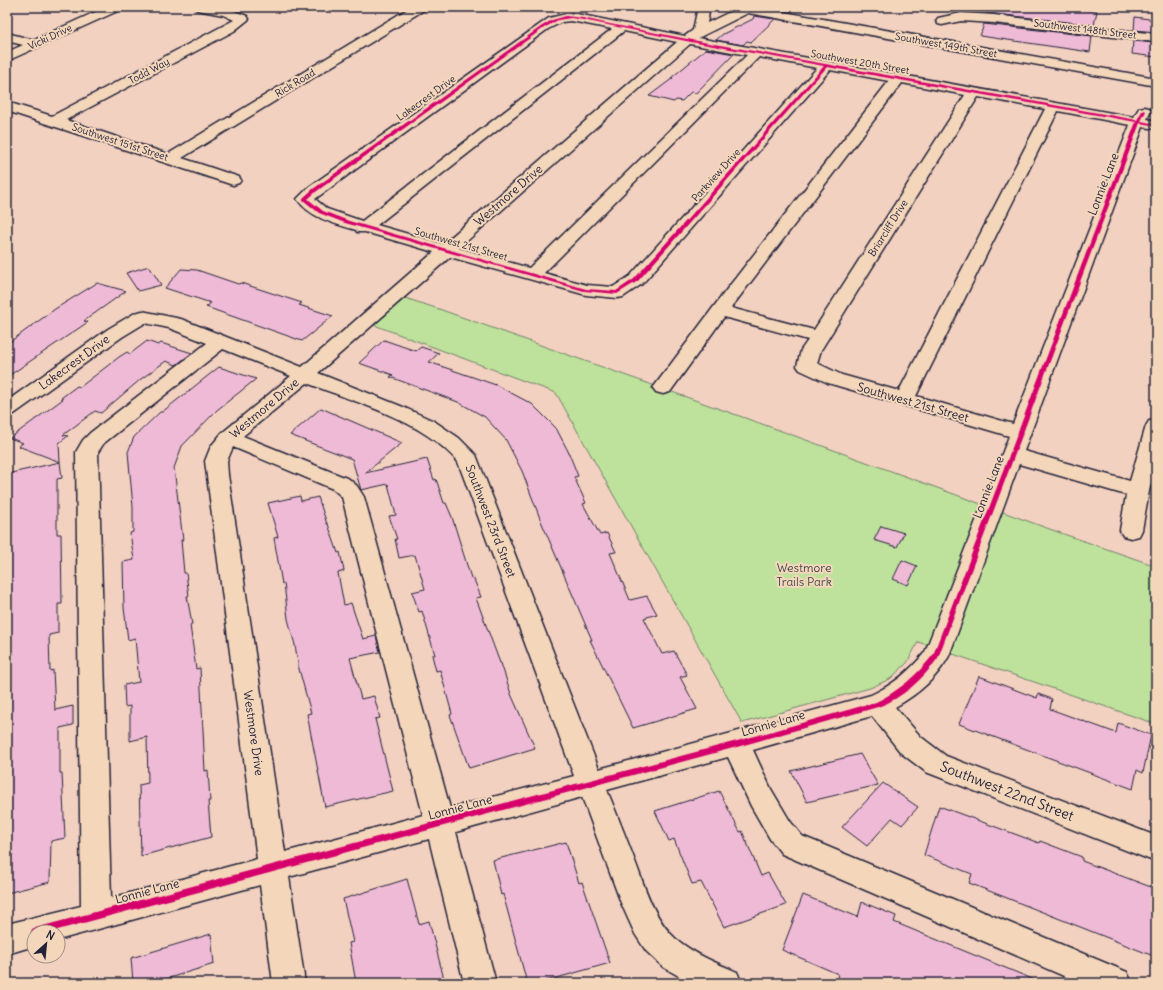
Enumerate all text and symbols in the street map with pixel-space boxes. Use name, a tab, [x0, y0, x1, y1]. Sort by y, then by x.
street label: Southwest 148th Street	[1033, 16, 1138, 42]
street label: Vicki Drive	[26, 21, 74, 53]
street label: Southwest 149th Street	[894, 30, 999, 60]
street label: Southwest 20th Street	[810, 47, 911, 77]
street label: Todd Way	[126, 55, 172, 87]
street label: Rick Road	[273, 66, 318, 100]
street label: Lakecrest Drive	[394, 72, 458, 124]
street label: Southwest 151st Street	[70, 120, 170, 164]
street label: Parkview Drive	[689, 146, 743, 204]
street label: Lonnie Lane	[1084, 151, 1122, 217]
street label: Westmore Drive	[471, 161, 545, 229]
street label: Briarcliff Drive	[865, 197, 911, 259]
street label: Southwest 21st Street	[413, 225, 510, 264]
street label: Lakecrest Drive	[36, 331, 112, 393]
street label: Westmore Drive	[226, 375, 302, 441]
street label: Southwest 21st Street	[856, 379, 970, 425]
street label: Lonnie Lane	[969, 454, 1007, 520]
street label: Southwest 23rd Street	[463, 462, 519, 580]
park label: Westmore Trails Park	[776, 560, 832, 589]
street label: Westmore Drive	[241, 689, 267, 777]
street label: Lonnie Lane	[739, 707, 807, 739]
street label: Southwest 22nd Street	[938, 757, 1077, 825]
street label: Lonnie Lane	[426, 791, 494, 823]
street label: Lonnie Lane	[113, 875, 181, 907]
north arrow	[26, 924, 66, 964]
text: N	[44, 927, 57, 943]

